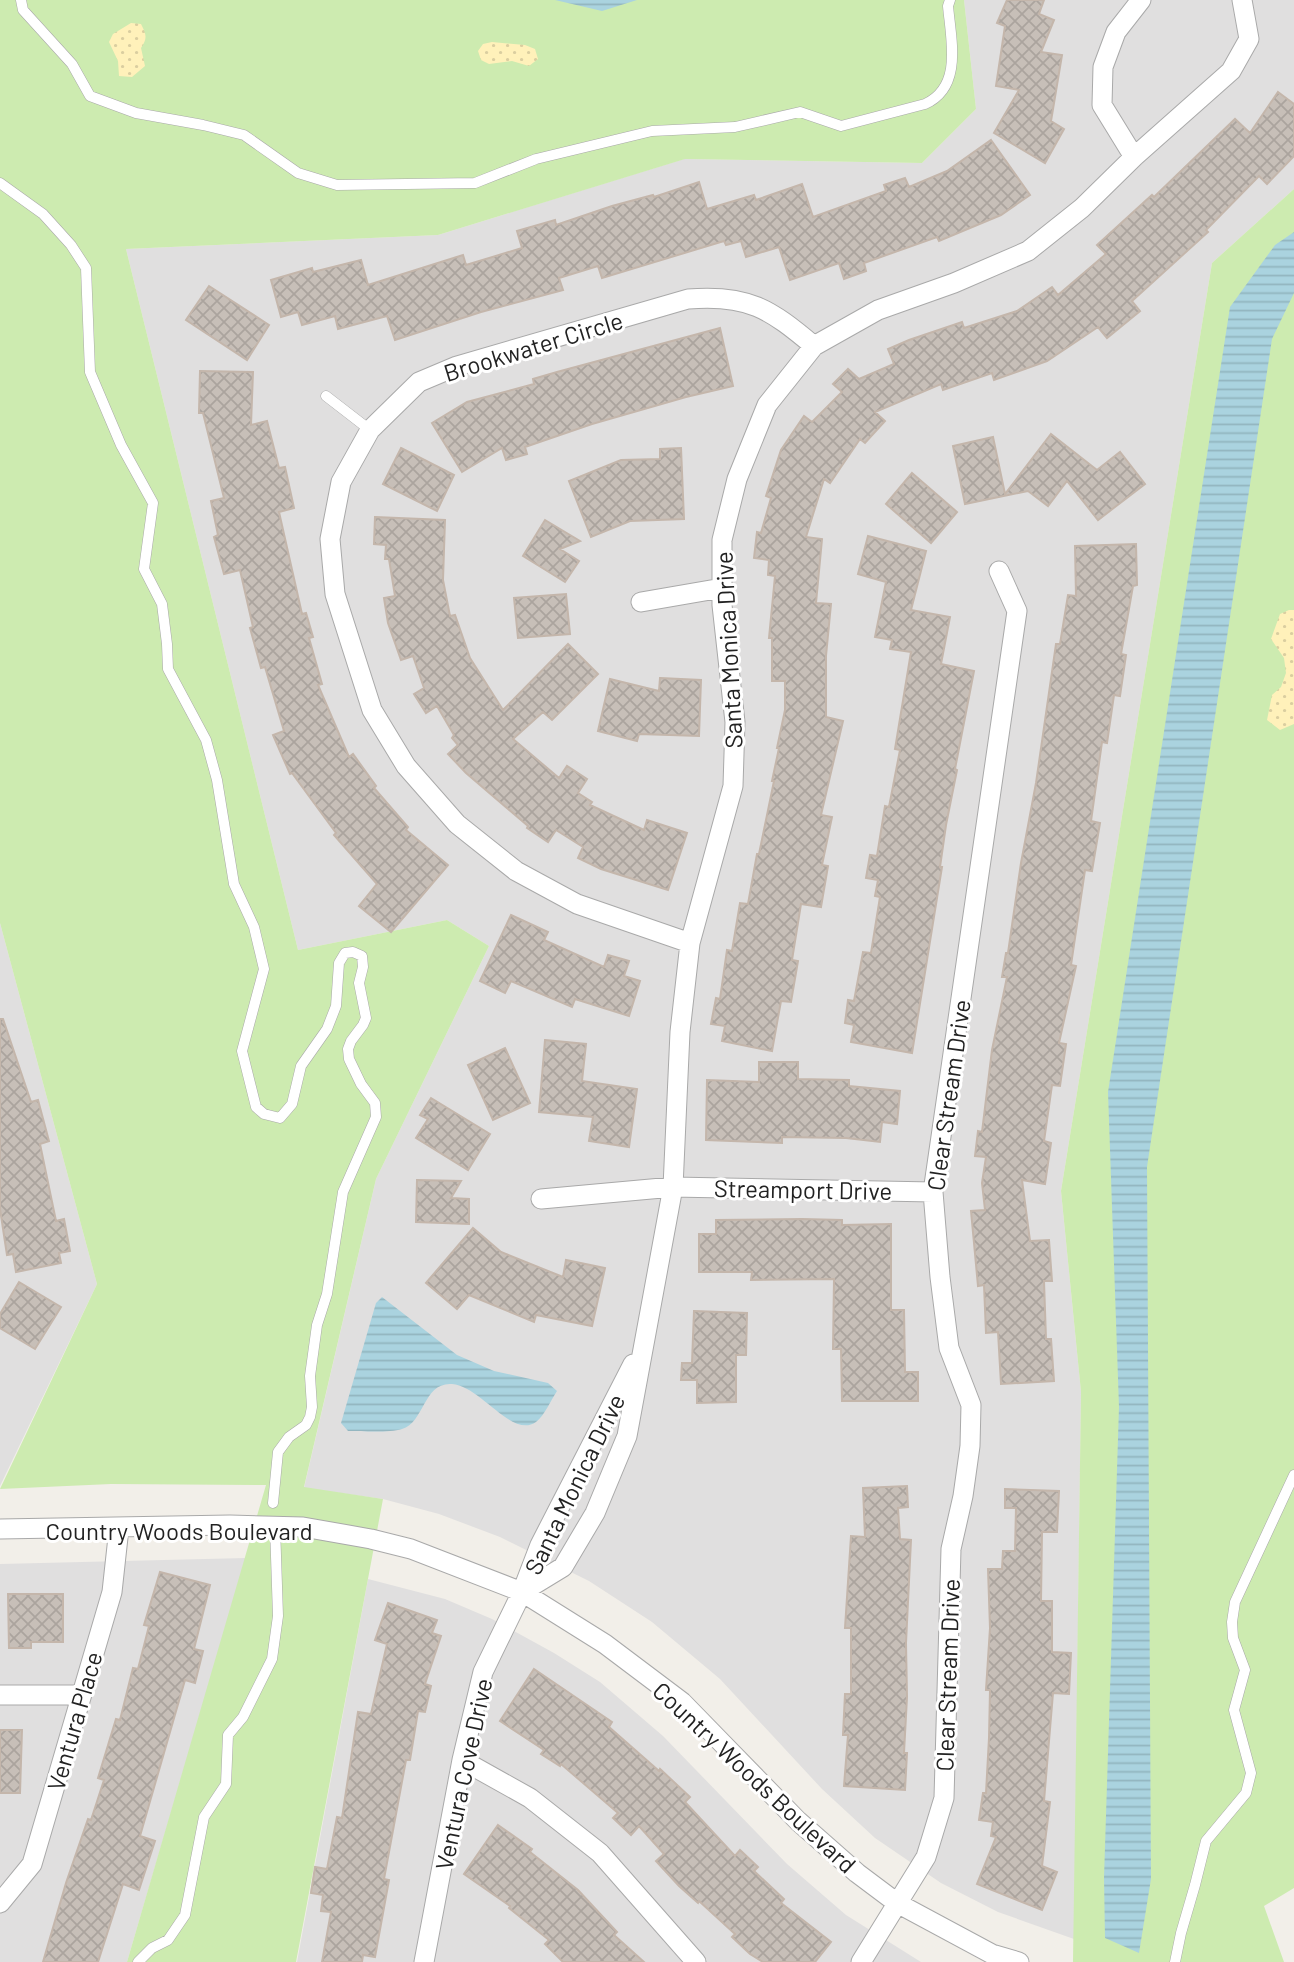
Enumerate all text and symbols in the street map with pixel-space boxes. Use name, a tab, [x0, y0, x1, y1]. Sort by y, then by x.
street label: Brookwater Circle	[440, 305, 626, 387]
street label: Santa Monica Drive	[708, 551, 748, 749]
street label: Clear Stream Drive	[920, 997, 976, 1193]
street label: Streamport Drive	[714, 1173, 892, 1205]
street label: Santa Monica Drive	[518, 1389, 630, 1579]
street label: Country Woods Boulevard	[45, 1516, 313, 1545]
street label: Clear Stream Drive	[929, 1578, 965, 1772]
street label: Ventura Place	[40, 1648, 108, 1794]
street label: Ventura Cove Drive	[429, 1675, 497, 1873]
street label: Country Woods Boulevard	[647, 1675, 863, 1879]

